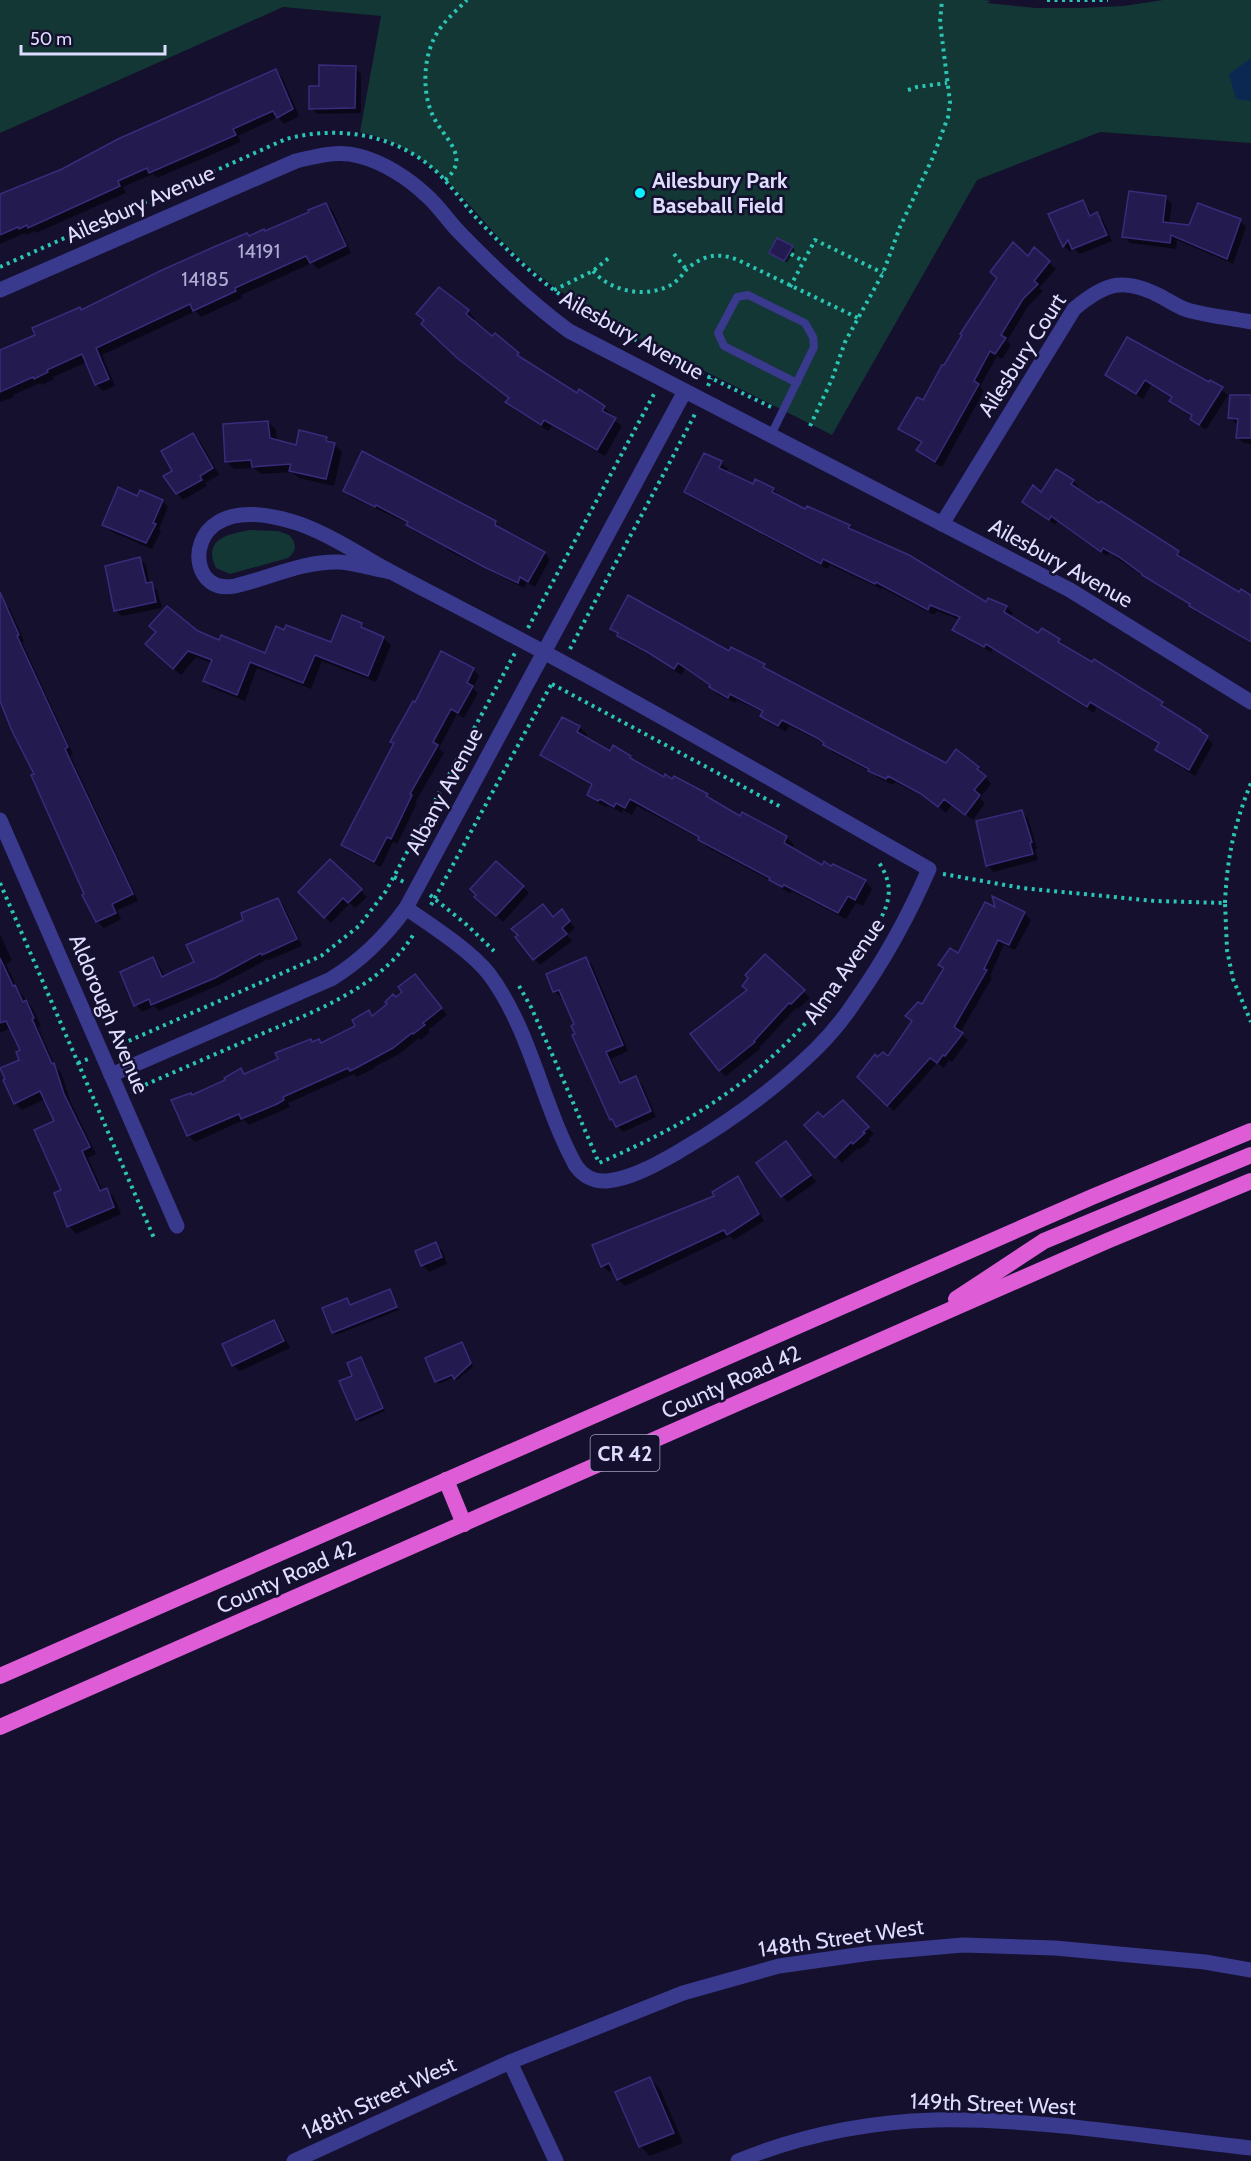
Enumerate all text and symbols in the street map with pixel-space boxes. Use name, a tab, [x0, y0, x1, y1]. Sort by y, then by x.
scale bar	[21, 18, 165, 56]
text: 50 m	[30, 28, 72, 50]
street label: Ailesbury Avenue	[61, 159, 219, 249]
place label: Ailesbury Park Baseball Field	[652, 167, 788, 219]
marker: Ailesbury Park Baseball Field	[633, 186, 647, 200]
house number: 14191	[238, 239, 280, 263]
house number: 14185	[181, 267, 229, 291]
street label: Ailesbury Avenue	[555, 284, 709, 386]
street label: Ailesbury Court	[972, 288, 1072, 422]
street label: Ailesbury Avenue	[984, 512, 1138, 614]
street label: Albany Avenue	[399, 723, 489, 859]
street label: Alma Avenue	[798, 913, 890, 1029]
street label: Aldorough Avenue	[63, 930, 155, 1098]
street label: County Road 42	[657, 1339, 805, 1425]
road number: CR 42	[590, 1435, 660, 1471]
street label: County Road 42	[212, 1534, 360, 1620]
street label: 148th Street West	[757, 1913, 926, 1963]
street label: 148th Street West	[298, 2050, 461, 2145]
street label: 149th Street West	[910, 2088, 1077, 2120]

